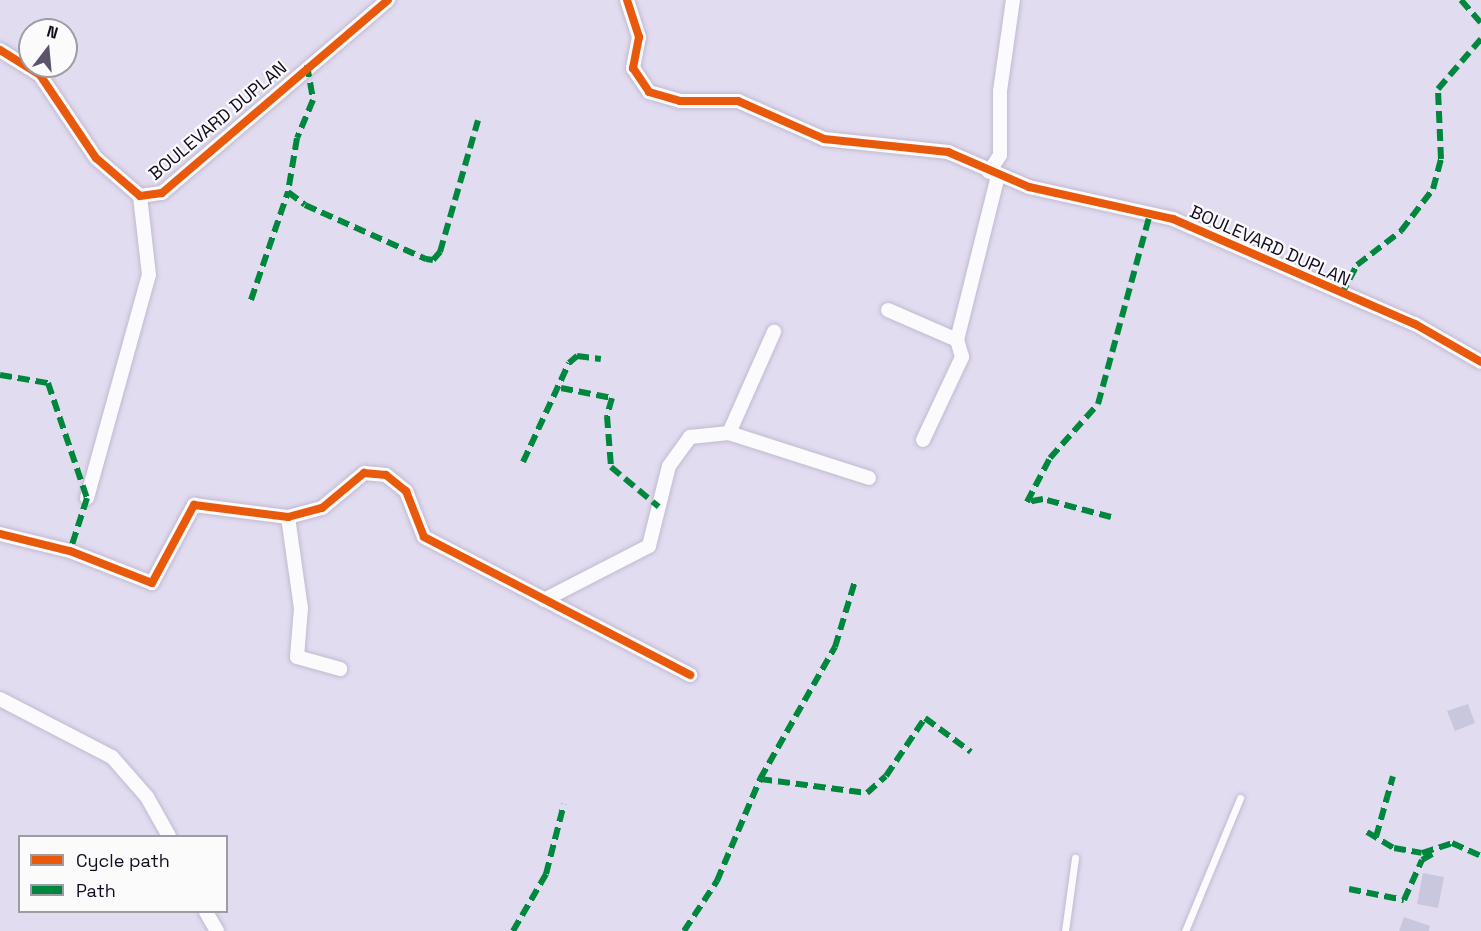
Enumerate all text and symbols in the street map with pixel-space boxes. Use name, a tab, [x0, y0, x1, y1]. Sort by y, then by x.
north arrow	[18, 18, 78, 78]
text: N	[44, 21, 61, 44]
street label: BOULEVARD DUPLAN	[145, 57, 291, 185]
street label: BOULEVARD DUPLAN	[1186, 201, 1354, 291]
legend	[18, 835, 228, 913]
text: Cycle path	[76, 849, 170, 872]
text: Path	[76, 879, 116, 902]

